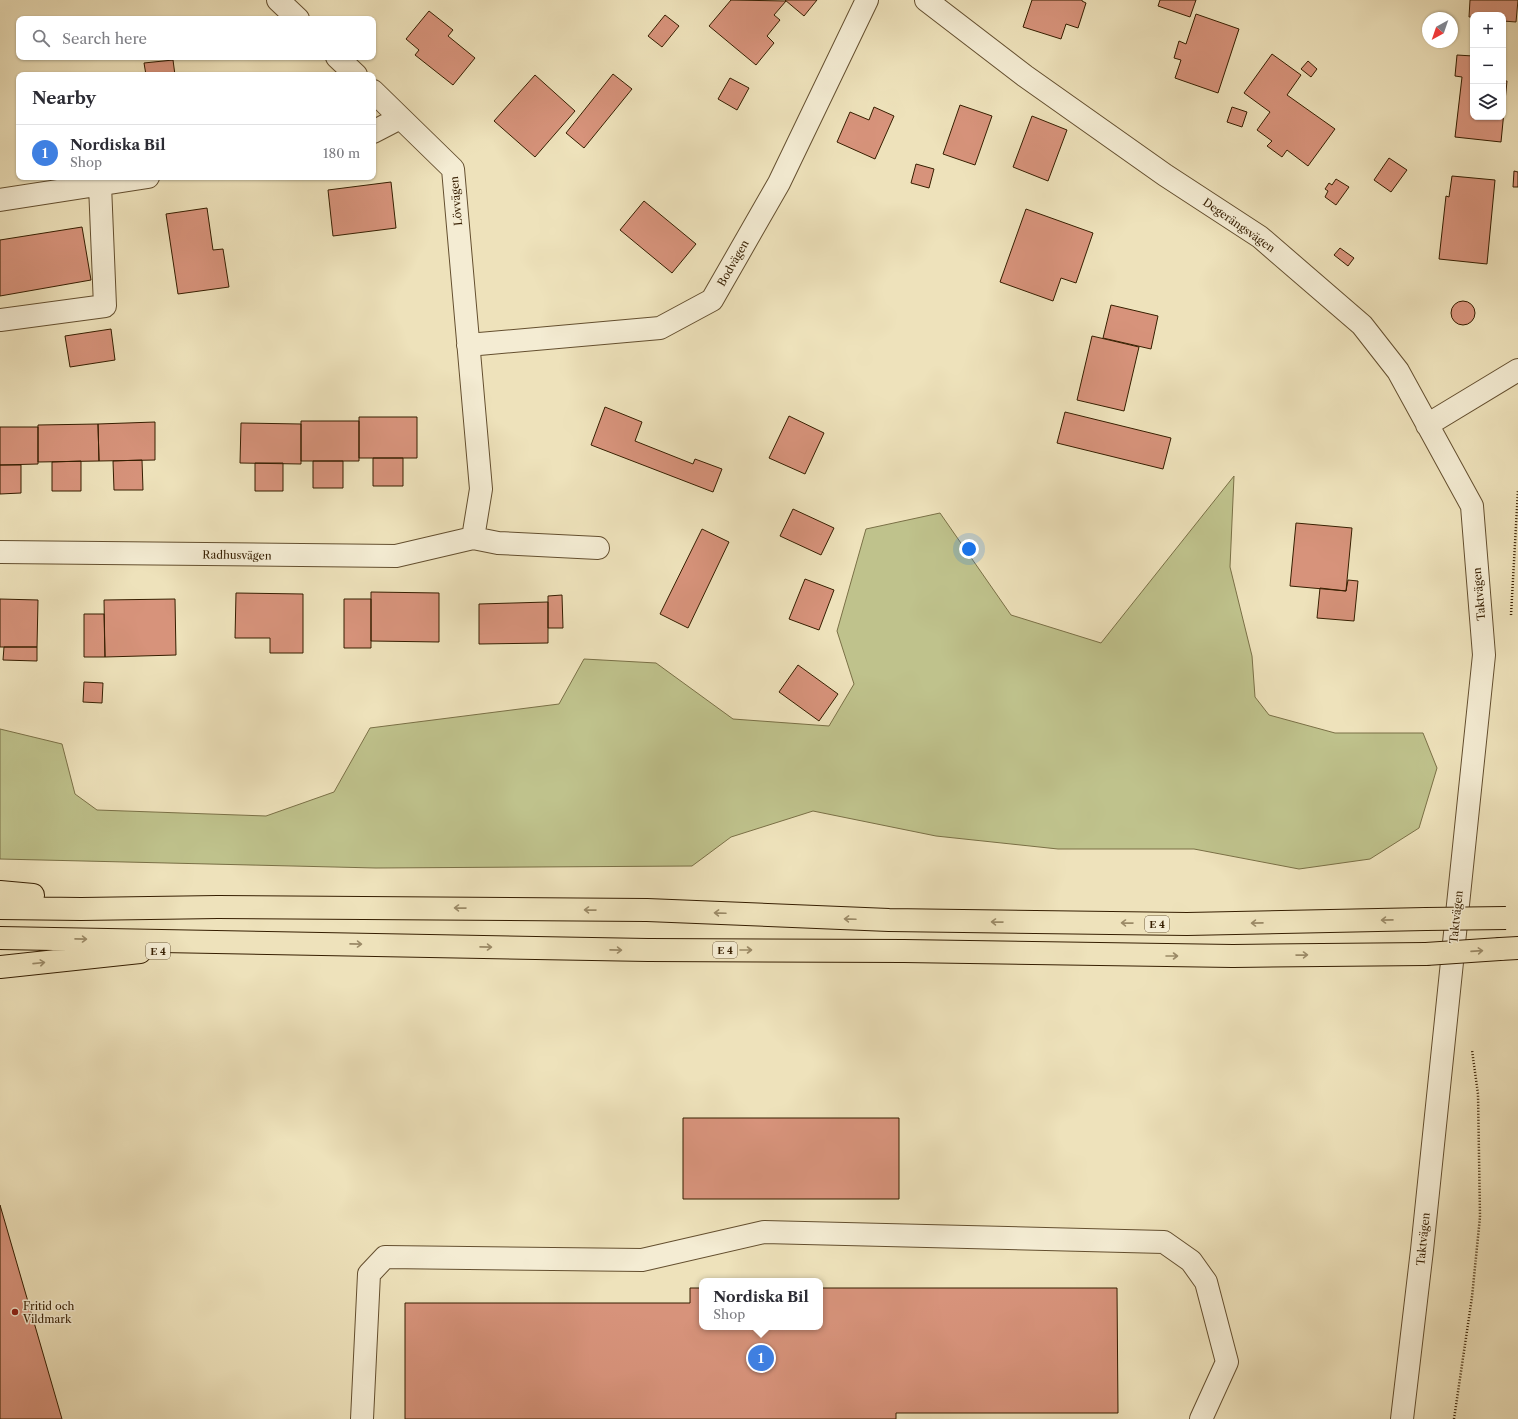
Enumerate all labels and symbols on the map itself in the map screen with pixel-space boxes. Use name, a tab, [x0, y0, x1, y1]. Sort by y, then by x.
north arrow	[1422, 12, 1458, 48]
street label: Lövvägen	[447, 175, 465, 226]
street label: Degerängsvägen	[1200, 195, 1278, 255]
street label: Bodvägen	[714, 237, 752, 289]
your location	[959, 539, 979, 559]
street label: Radhusvägen	[202, 547, 272, 563]
street label: Taktvägen	[1470, 567, 1488, 621]
street label: Taktvägen	[1446, 890, 1466, 944]
one-way arrow	[454, 904, 467, 912]
one-way arrow	[584, 906, 597, 913]
one-way arrow	[714, 910, 727, 917]
one-way arrow	[844, 915, 857, 922]
road number: E 4	[1145, 916, 1169, 932]
one-way arrow	[1381, 916, 1394, 924]
one-way arrow	[991, 918, 1004, 925]
one-way arrow	[1121, 919, 1134, 927]
one-way arrow	[1251, 919, 1264, 926]
one-way arrow	[74, 936, 87, 943]
one-way arrow	[349, 940, 362, 948]
road number: E 4	[713, 942, 737, 958]
road number: E 4	[146, 943, 170, 959]
one-way arrow	[479, 943, 492, 951]
one-way arrow	[609, 946, 622, 954]
one-way arrow	[739, 946, 752, 954]
one-way arrow	[1470, 947, 1483, 954]
one-way arrow	[1165, 952, 1178, 960]
one-way arrow	[1295, 952, 1308, 959]
one-way arrow	[32, 959, 45, 966]
street label: Taktvägen	[1413, 1212, 1433, 1266]
place label: Fritid och Vildmark	[22, 1299, 74, 1326]
marker: Fritid och Vildmark	[10, 1307, 20, 1317]
pin: 1	[748, 1343, 774, 1373]

